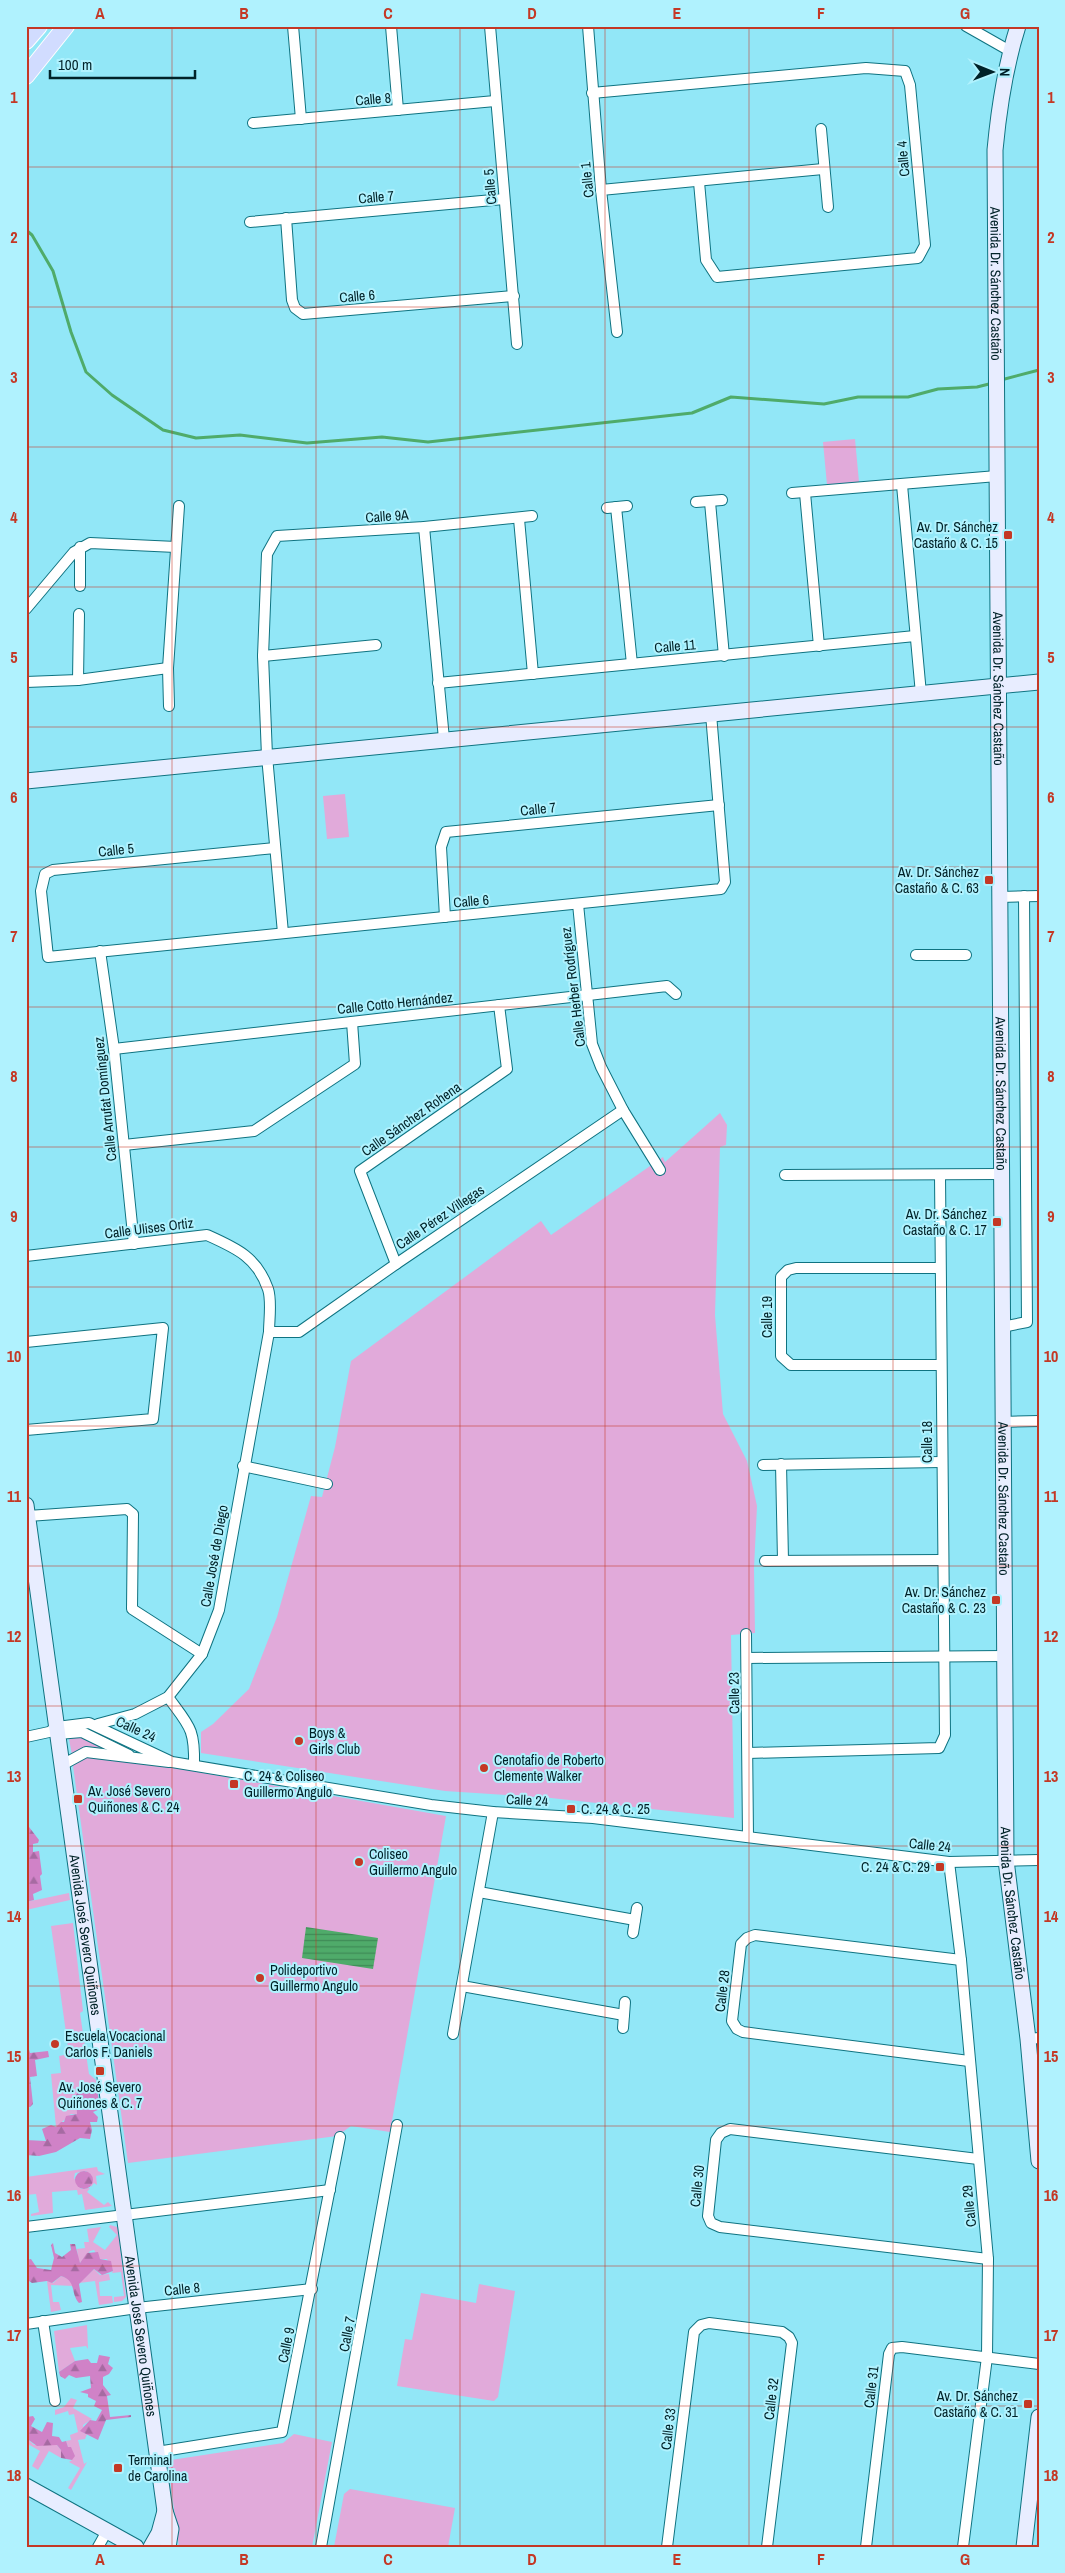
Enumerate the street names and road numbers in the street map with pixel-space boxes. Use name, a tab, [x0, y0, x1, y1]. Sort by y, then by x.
street label: Calle 8	[354, 88, 392, 110]
street label: Calle 4	[892, 140, 914, 178]
street label: Calle 1	[576, 161, 598, 199]
street label: Calle 5	[479, 168, 501, 206]
street label: Calle 7	[357, 186, 395, 208]
street label: Avenida Dr. Sánchez Castaño	[986, 206, 1005, 361]
street label: Calle 6	[338, 285, 376, 307]
street label: Calle 9A	[365, 505, 410, 526]
street label: Avenida Dr. Sánchez Castaño	[989, 611, 1008, 766]
street label: Calle 11	[654, 635, 697, 657]
street label: Calle 7	[519, 798, 557, 820]
street label: Calle 5	[97, 839, 135, 861]
street label: Calle 6	[452, 890, 490, 912]
street label: Calle Herber Rodríguez	[557, 926, 589, 1048]
street label: Calle Cotto Hernández	[336, 988, 454, 1018]
street label: Avenida Dr. Sánchez Castaño	[992, 1016, 1011, 1171]
street label: Calle Arrufat Domínguez	[89, 1036, 120, 1162]
street label: Calle Sánchez Rohena	[358, 1078, 465, 1160]
street label: Calle Pérez Villegas	[392, 1181, 488, 1253]
street label: Calle Ulises Ortiz	[104, 1214, 195, 1242]
street label: Calle 19	[758, 1296, 776, 1338]
street label: Calle 18	[918, 1421, 936, 1463]
street label: Avenida Dr. Sánchez Castaño	[994, 1421, 1013, 1576]
street label: Calle José de Diego	[196, 1504, 232, 1608]
street label: Calle 23	[725, 1672, 743, 1714]
street label: Calle 24	[113, 1712, 159, 1746]
street label: Calle 24	[505, 1790, 549, 1810]
street label: Avenida Dr. Sánchez Castaño	[997, 1826, 1030, 1981]
street label: Calle 24	[908, 1834, 952, 1856]
street label: Avenida José Severo Quiñones	[65, 1852, 105, 2017]
street label: Calle 28	[711, 1969, 733, 2013]
street label: Calle 30	[686, 2164, 708, 2208]
street label: Calle 29	[958, 2184, 980, 2228]
street label: Avenida José Severo Quiñones	[121, 2254, 161, 2418]
street label: Calle 8	[163, 2278, 201, 2300]
street label: Calle 7	[335, 2315, 359, 2353]
street label: Calle 9	[273, 2326, 299, 2364]
street label: Calle 31	[860, 2364, 883, 2409]
street label: Calle 32	[760, 2377, 782, 2421]
street label: Calle 33	[657, 2407, 679, 2451]

